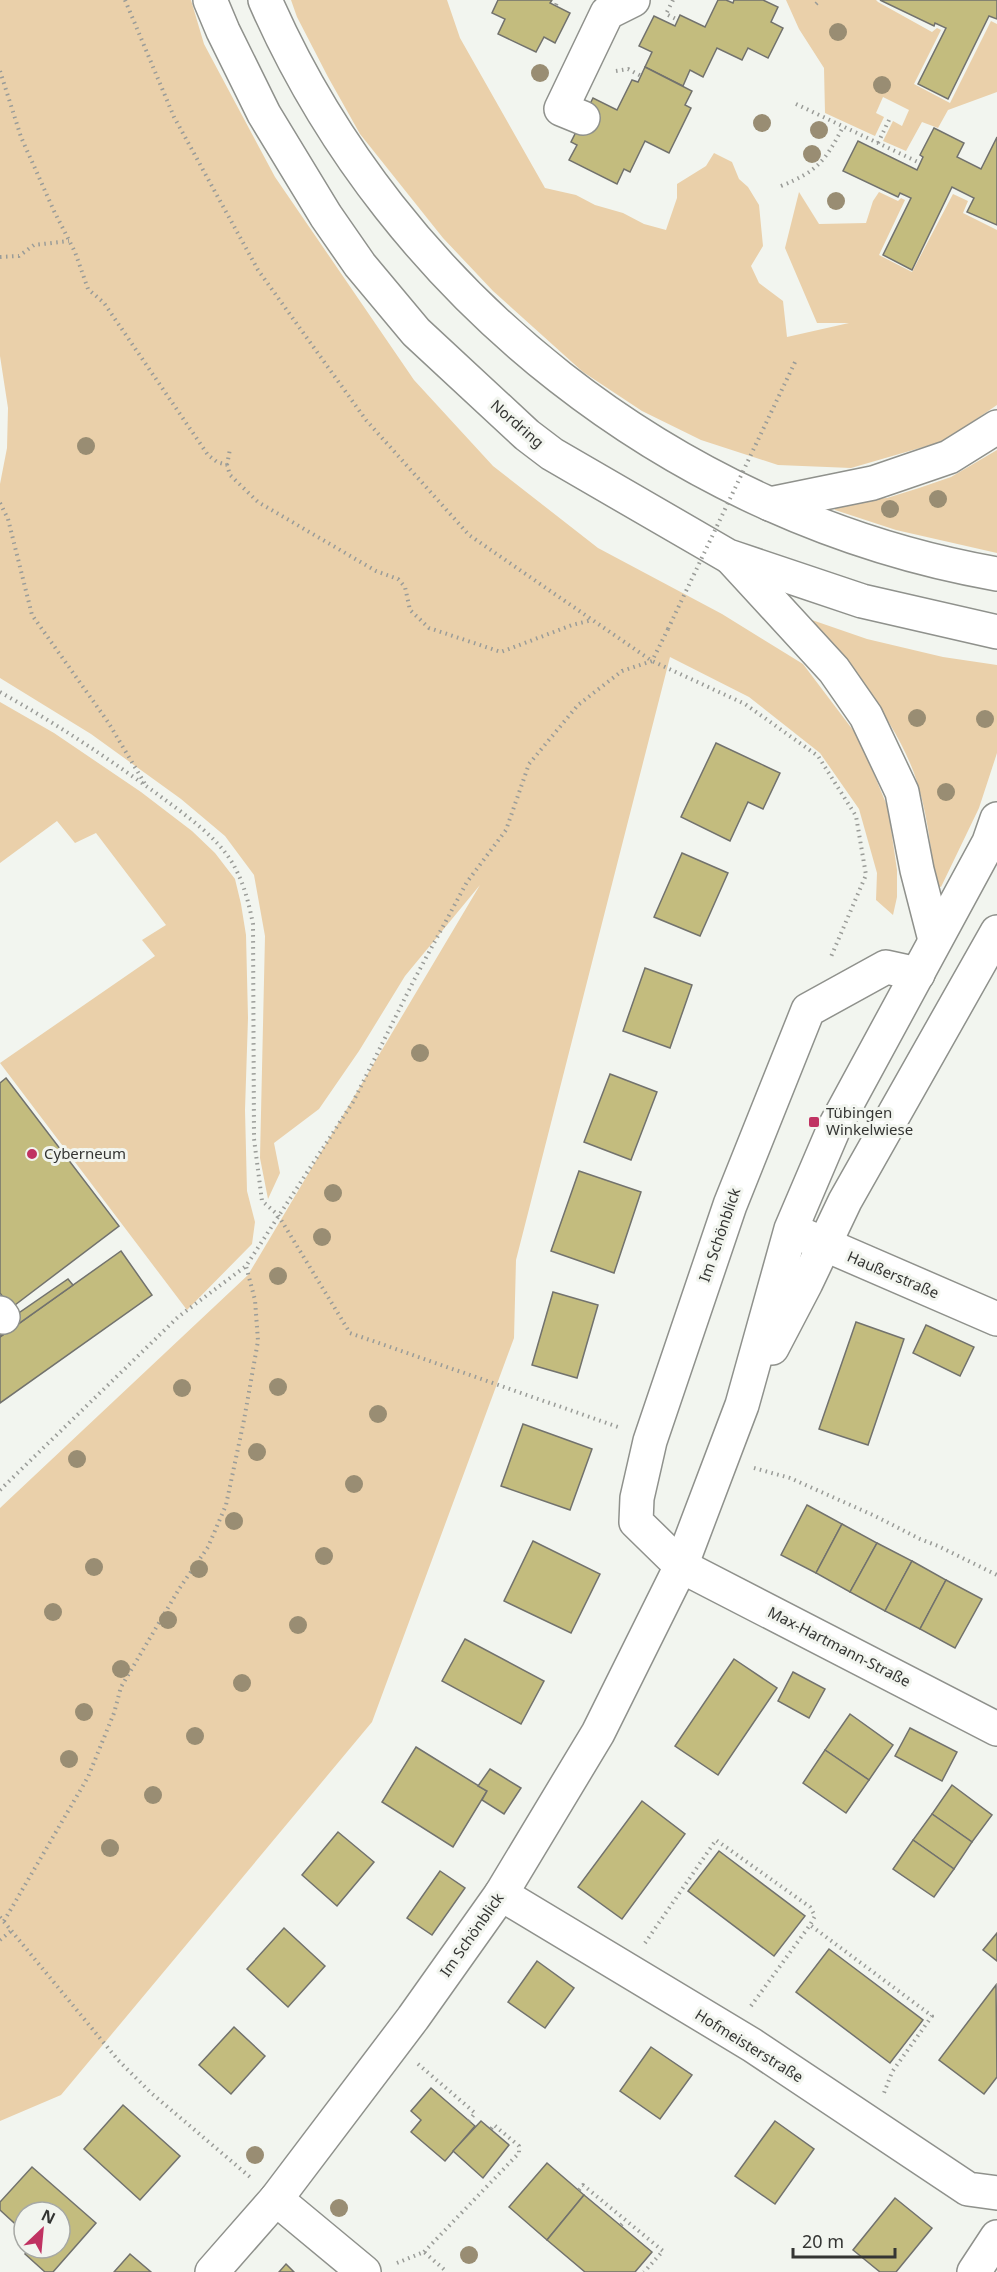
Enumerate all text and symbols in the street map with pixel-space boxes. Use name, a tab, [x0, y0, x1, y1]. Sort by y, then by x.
street label: Nordring	[487, 395, 548, 452]
place label: Tübingen Winkelwiese	[826, 1102, 913, 1139]
marker: Tübingen Winkelwiese	[807, 1115, 821, 1129]
place label: Cyberneum	[44, 1143, 126, 1163]
marker: Cyberneum	[25, 1147, 39, 1161]
street label: Im Schönblick	[694, 1185, 745, 1284]
street label: Haußerstraße	[844, 1246, 942, 1302]
street label: Max-Hartmann-Straße	[765, 1601, 914, 1691]
street label: Im Schönblick	[435, 1888, 508, 1980]
street label: Hofmeisterstraße	[692, 2004, 807, 2086]
north arrow	[12, 2200, 72, 2260]
text: N	[38, 2204, 59, 2229]
scale bar	[793, 2221, 895, 2259]
text: 20 m	[802, 2229, 844, 2253]

